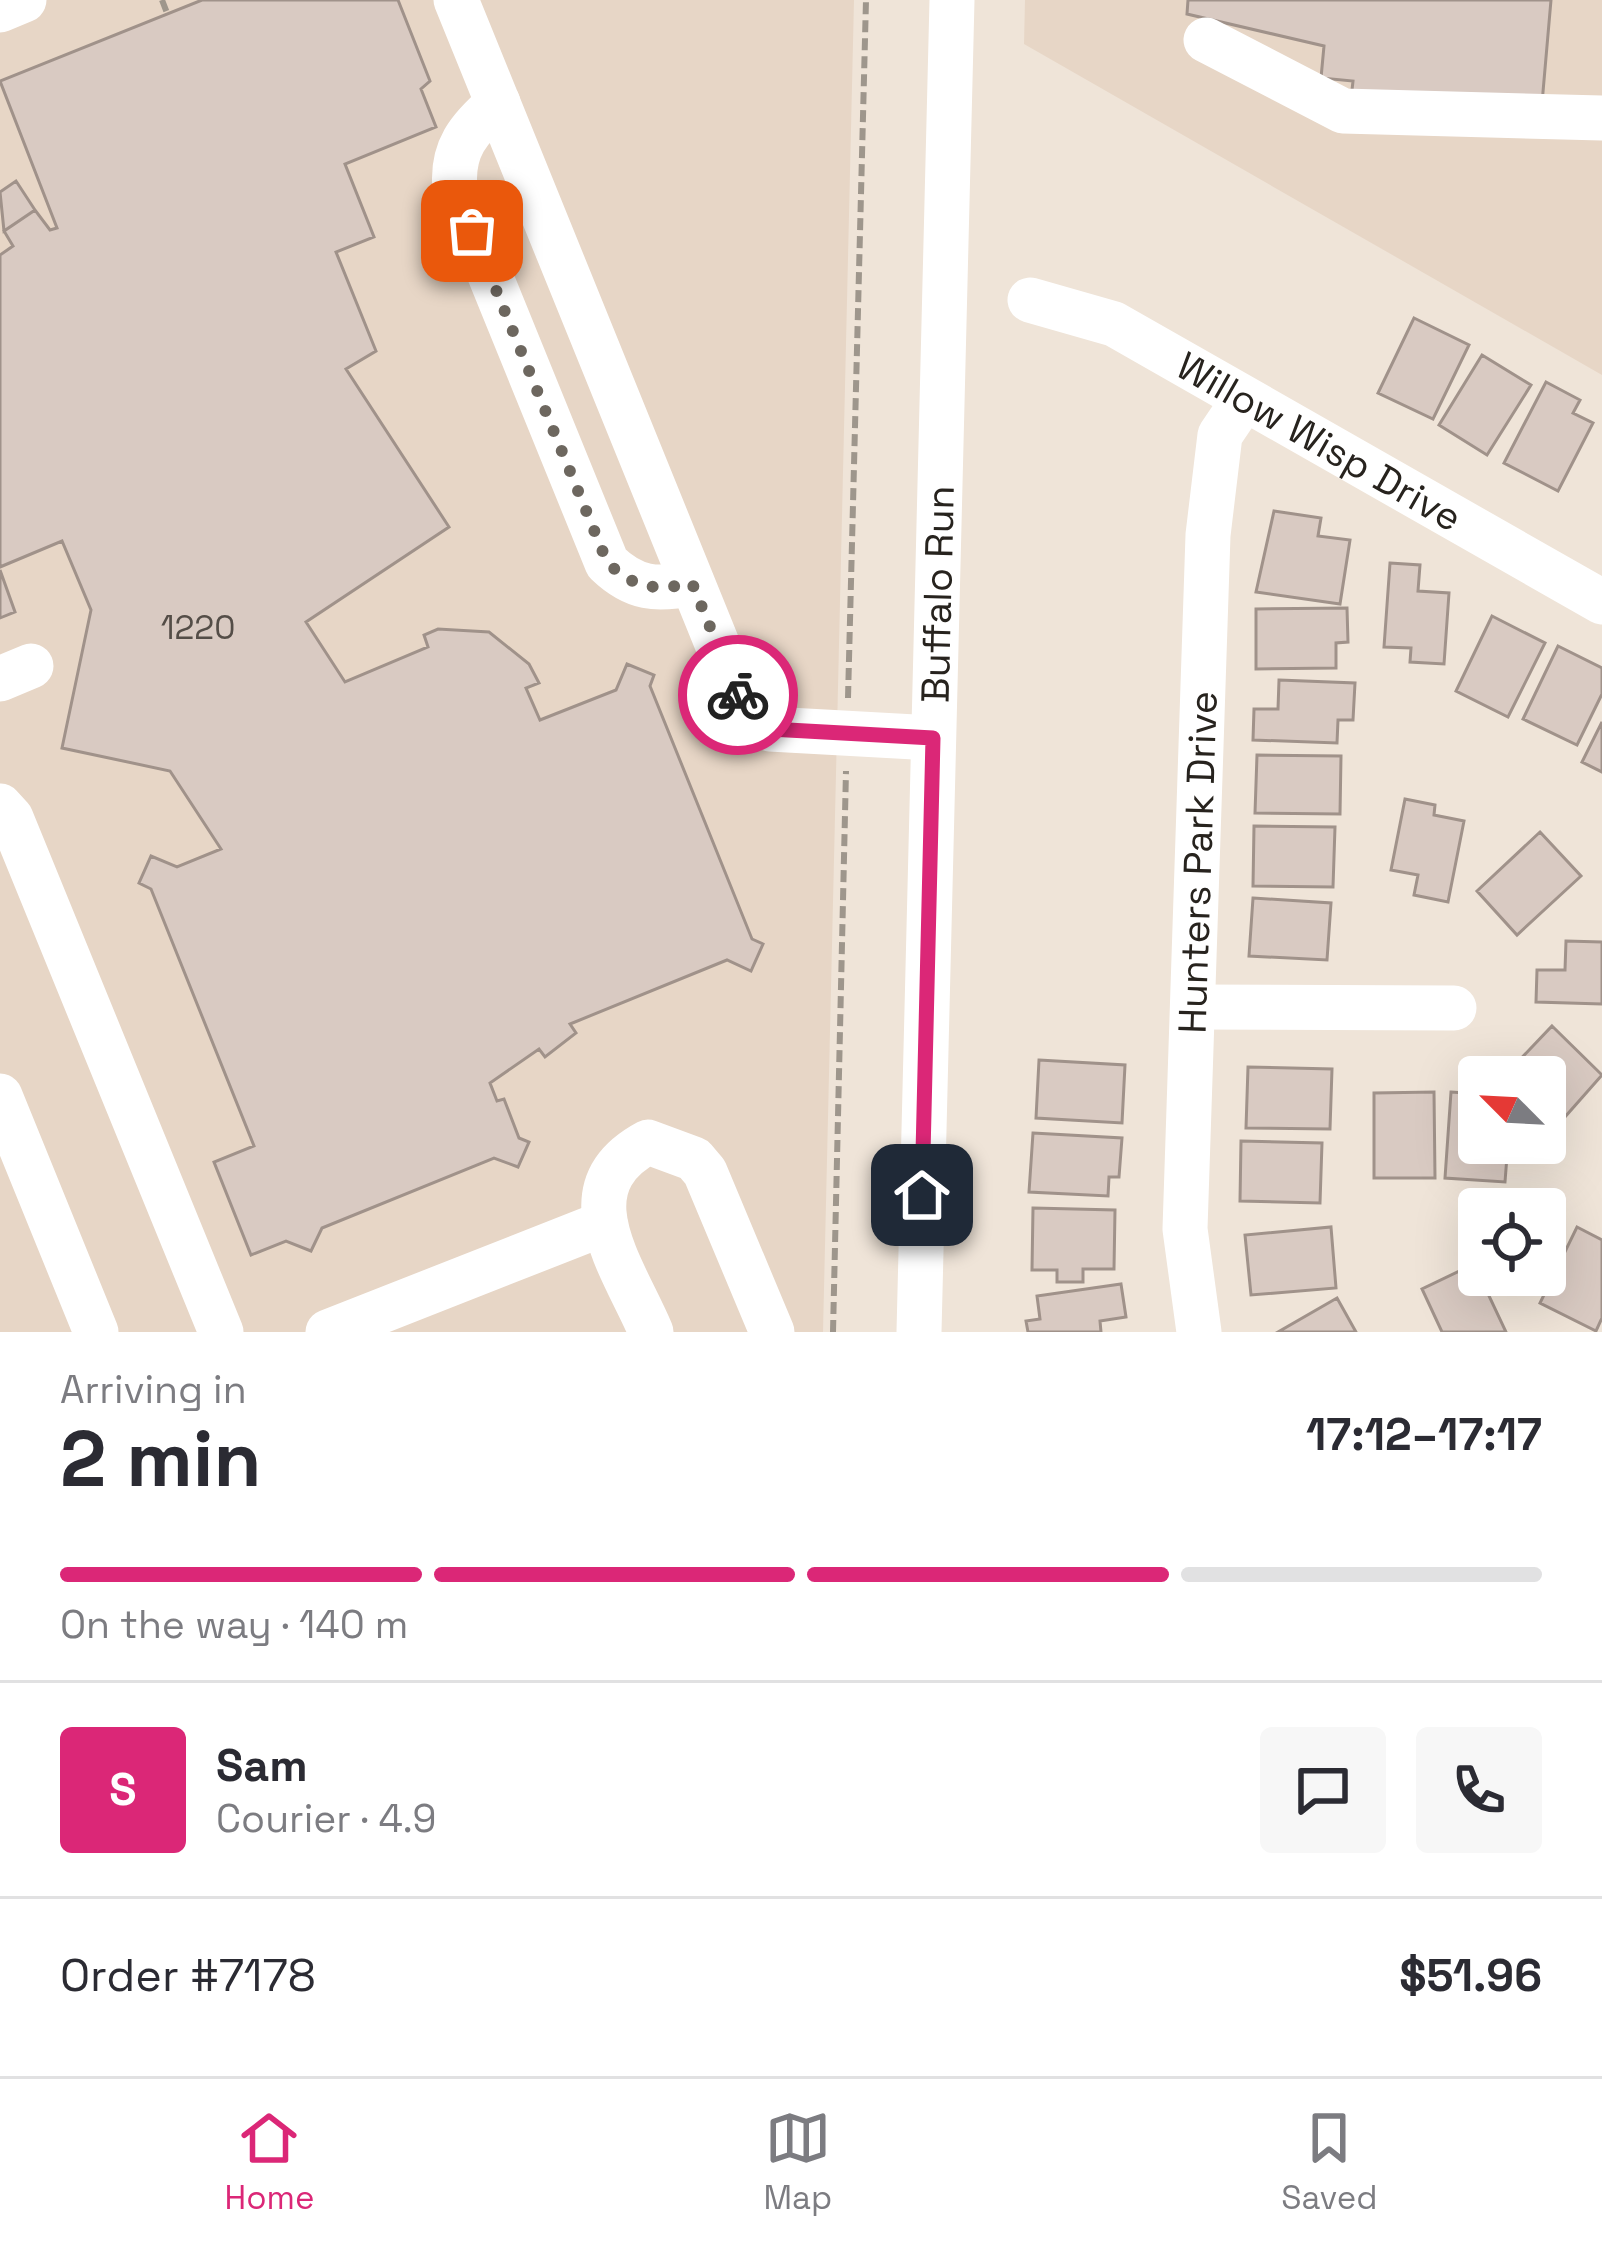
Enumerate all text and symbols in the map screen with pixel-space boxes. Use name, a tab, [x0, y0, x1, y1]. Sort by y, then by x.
pin	[421, 180, 523, 282]
icon: bag	[439, 198, 505, 264]
street label: Willow Wisp Drive	[1168, 341, 1471, 542]
street label: Buffalo Run	[910, 485, 964, 704]
house number: 1220	[161, 607, 235, 649]
courier	[678, 635, 798, 755]
icon: bike	[705, 662, 771, 728]
street label: Hunters Park Drive	[1167, 690, 1227, 1034]
north arrow	[1458, 1056, 1566, 1164]
map controls	[1458, 1056, 1566, 1296]
pin	[871, 1144, 973, 1246]
icon: home	[889, 1162, 955, 1228]
button: locate	[1458, 1188, 1566, 1296]
text: Arriving in	[60, 1365, 247, 1414]
text: 17:12–17:17	[1306, 1406, 1542, 1463]
text: 2 min	[60, 1409, 262, 1509]
text: On the way · 140 m	[60, 1600, 408, 1649]
button: chat	[1260, 1727, 1386, 1853]
button: phone	[1416, 1727, 1542, 1853]
text: Sam	[216, 1737, 308, 1794]
text: S	[109, 1761, 137, 1818]
text: Courier · 4.9	[216, 1794, 436, 1843]
text: Order #7178	[60, 1947, 316, 2004]
text: $51.96	[1399, 1947, 1542, 2004]
tab: Home	[225, 2105, 314, 2219]
tab: Map	[763, 2105, 832, 2219]
tab: Saved	[1281, 2105, 1377, 2219]

